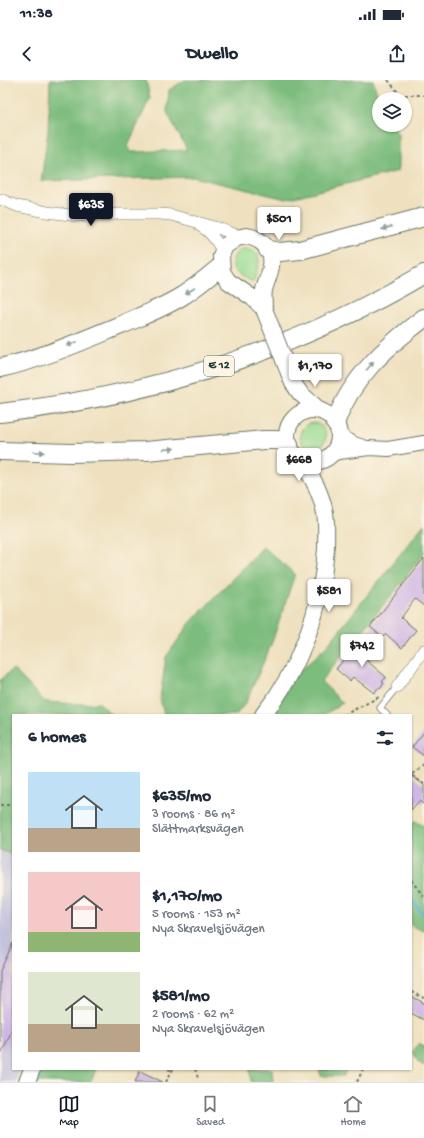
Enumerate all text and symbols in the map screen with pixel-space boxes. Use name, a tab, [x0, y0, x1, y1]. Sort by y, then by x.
text: 11:38	[20, 5, 53, 23]
icon: back	[16, 43, 38, 65]
icon: share	[386, 43, 408, 65]
text: Dwello	[186, 44, 238, 65]
map controls	[372, 92, 412, 132]
button: layers	[372, 92, 412, 132]
pin: $635	[67, 193, 115, 227]
text: $635	[78, 198, 104, 213]
pin: $501	[255, 207, 303, 241]
text: $501	[266, 212, 292, 227]
one-way arrow	[380, 225, 393, 231]
one-way arrow	[185, 287, 195, 295]
one-way arrow	[65, 342, 77, 348]
pin: $1,170	[282, 354, 348, 388]
road number: E 12	[204, 356, 234, 376]
text: $1,170	[298, 359, 332, 374]
one-way arrow	[366, 361, 375, 371]
one-way arrow	[163, 445, 175, 452]
pin: $668	[275, 448, 323, 482]
one-way arrow	[33, 449, 46, 455]
text: $668	[286, 453, 312, 468]
pin: $581	[305, 579, 353, 613]
text: $581	[316, 584, 342, 599]
pin: $742	[338, 634, 386, 668]
text: $742	[349, 639, 375, 654]
icon: filters	[374, 727, 396, 749]
text: 6 homes	[28, 728, 86, 748]
text: $635/mo	[152, 787, 211, 807]
icon: home	[60, 788, 108, 836]
text: 3 rooms · 86 m²	[152, 807, 235, 822]
text: Slättmarksvägen	[152, 822, 244, 837]
text: $1,170/mo	[152, 887, 222, 907]
icon: home	[60, 888, 108, 936]
text: 5 rooms · 153 m²	[152, 907, 241, 922]
text: Nya Skravelsjövägen	[152, 922, 265, 937]
text: $581/mo	[152, 987, 210, 1007]
icon: home	[60, 988, 108, 1036]
text: 2 rooms · 62 m²	[152, 1007, 234, 1022]
text: Nya Skravelsjövägen	[152, 1022, 265, 1037]
tab: Map	[58, 1093, 80, 1129]
tab: Saved	[196, 1093, 224, 1129]
tab: Home	[340, 1093, 366, 1129]

